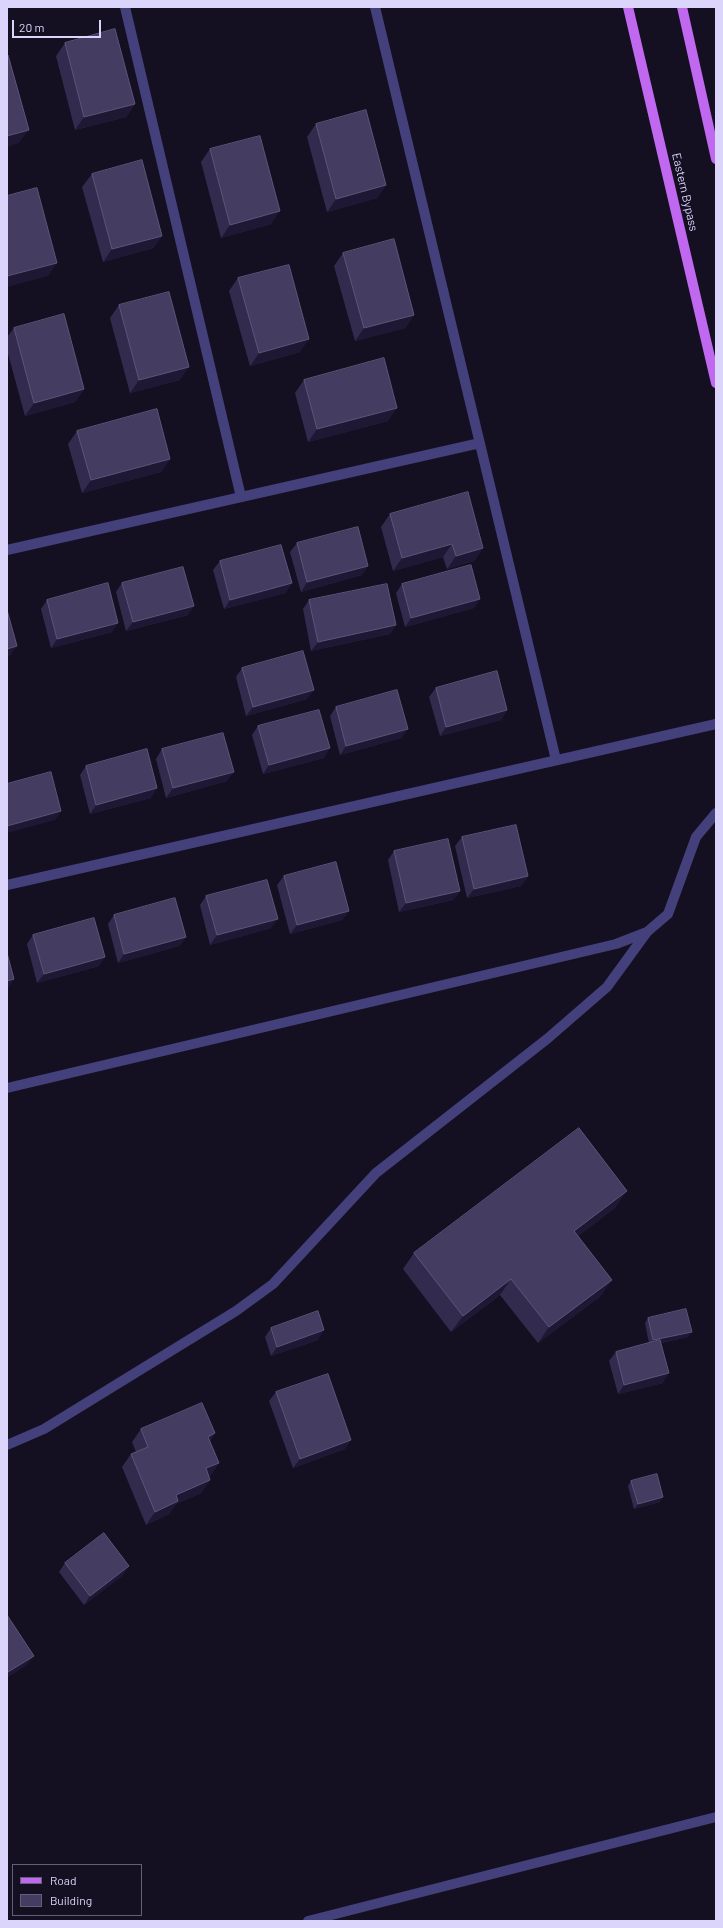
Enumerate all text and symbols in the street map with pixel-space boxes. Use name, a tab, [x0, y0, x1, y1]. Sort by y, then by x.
scale bar	[14, 12, 103, 38]
text: 20 m	[19, 20, 45, 34]
street label: Eastern Bypass	[669, 151, 701, 233]
legend	[12, 1864, 142, 1916]
text: Road	[50, 1873, 77, 1887]
text: Building	[50, 1893, 92, 1907]

